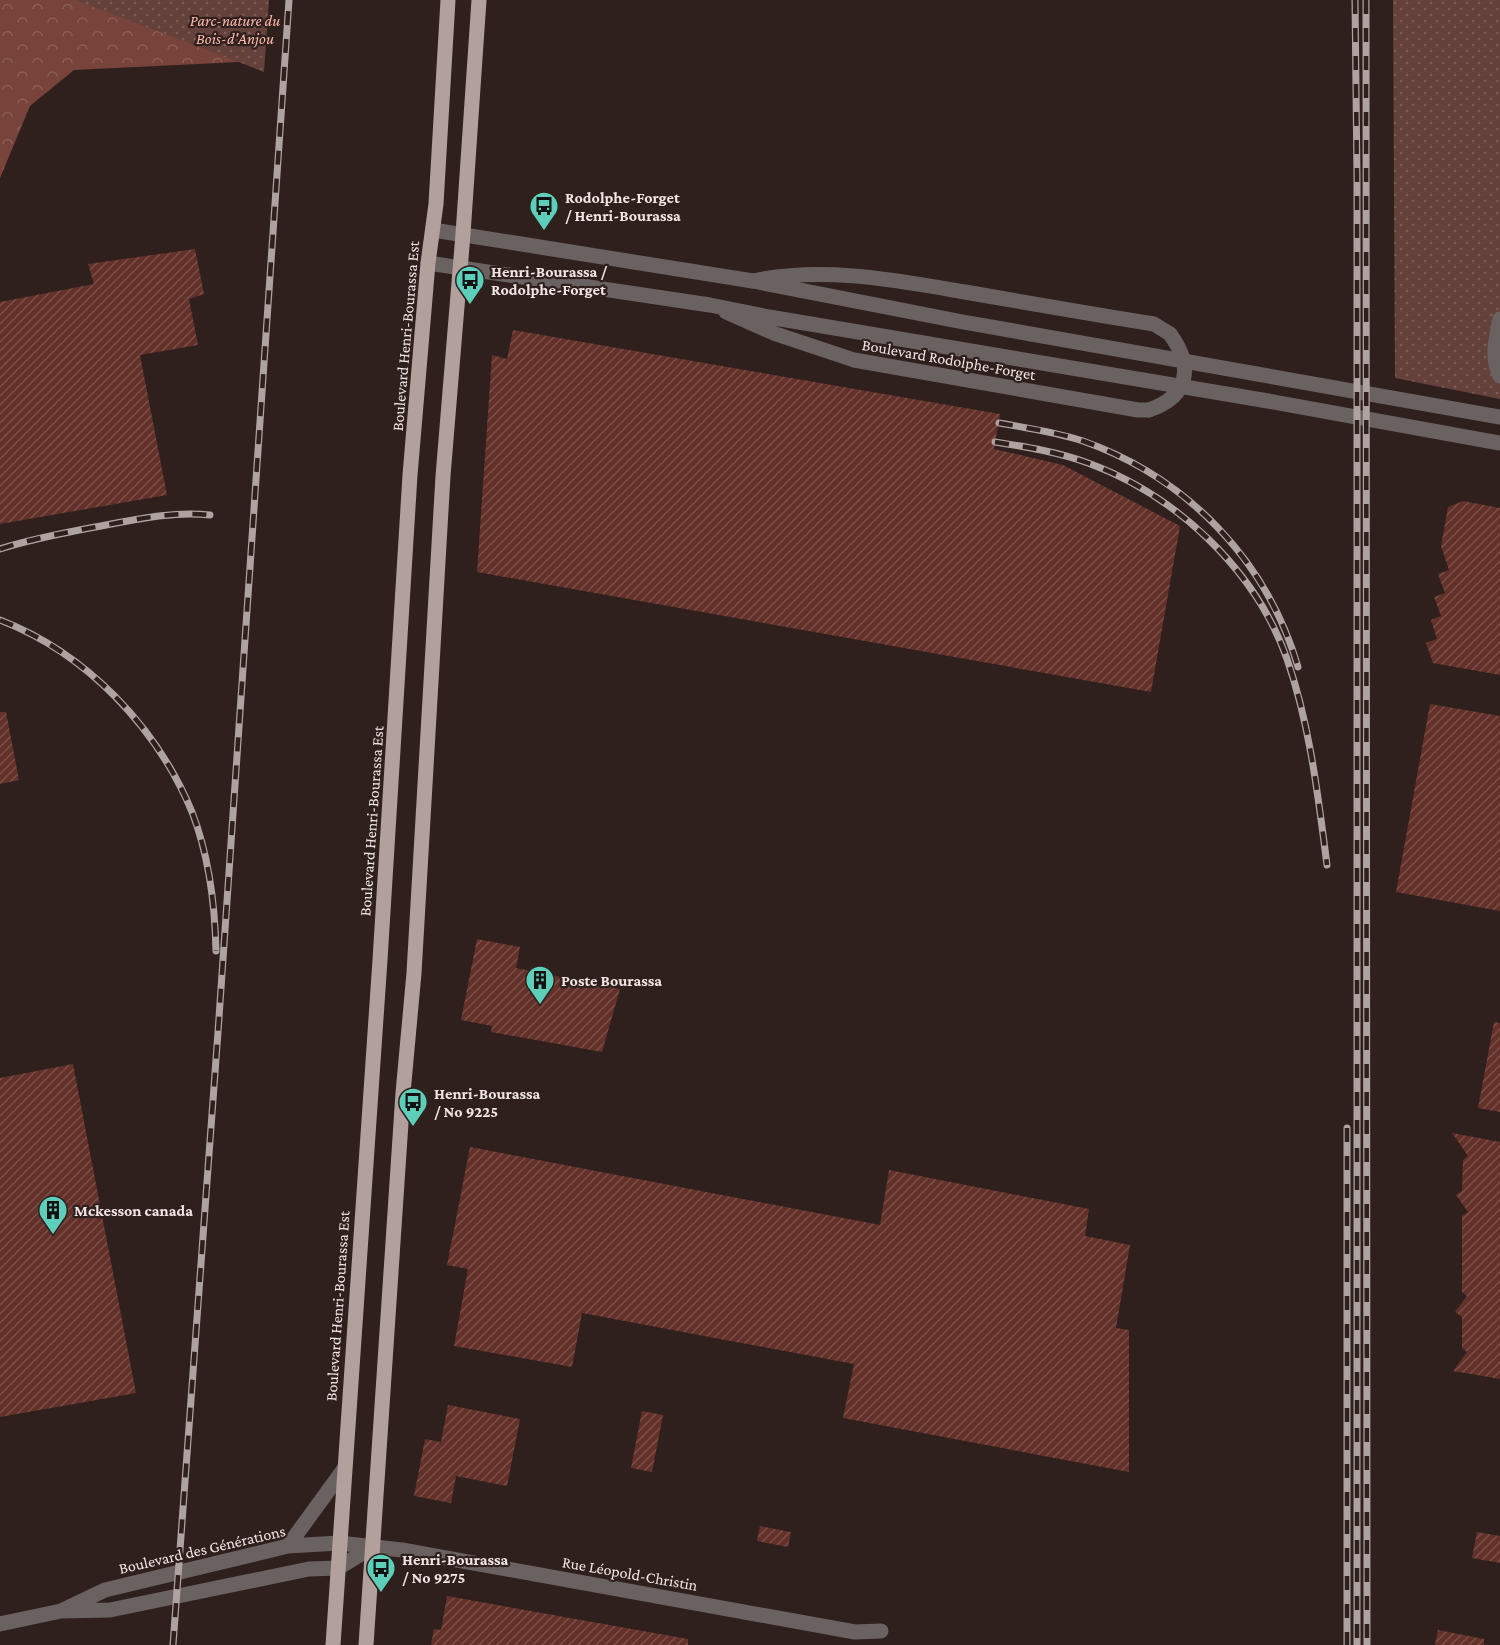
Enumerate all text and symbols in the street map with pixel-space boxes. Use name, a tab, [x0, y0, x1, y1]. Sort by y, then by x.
park label: Parc-nature du Bois-d'Anjou	[190, 12, 280, 48]
place label: Rodolphe-Forget / Henri-Bourassa	[565, 189, 681, 224]
bus stop icon: Rodolphe-Forget / Henri-Bourassa	[528, 190, 560, 232]
street label: Boulevard Henri-Bourassa Est	[389, 240, 422, 432]
place label: Henri-Bourassa / Rodolphe-Forget	[491, 263, 607, 298]
bus stop icon: Henri-Bourassa / Rodolphe-Forget	[454, 264, 486, 306]
street label: Boulevard Rodolphe-Forget	[861, 336, 1038, 384]
street label: Boulevard Henri-Bourassa Est	[356, 725, 387, 917]
building icon: Poste Bourassa	[524, 964, 556, 1006]
place label: Poste Bourassa	[561, 972, 662, 989]
place label: Henri-Bourassa / No 9225	[434, 1085, 541, 1120]
bus stop icon: Henri-Bourassa / No 9225	[397, 1086, 429, 1128]
building icon: Mckesson canada	[37, 1194, 69, 1236]
place label: Mckesson canada	[74, 1202, 193, 1219]
street label: Boulevard Henri-Bourassa Est	[322, 1210, 353, 1402]
street label: Boulevard des Générations	[117, 1522, 287, 1577]
place label: Henri-Bourassa / No 9275	[402, 1551, 509, 1586]
bus stop icon: Henri-Bourassa / No 9275	[365, 1552, 397, 1594]
street label: Rue Léopold-Christin	[561, 1553, 699, 1595]

